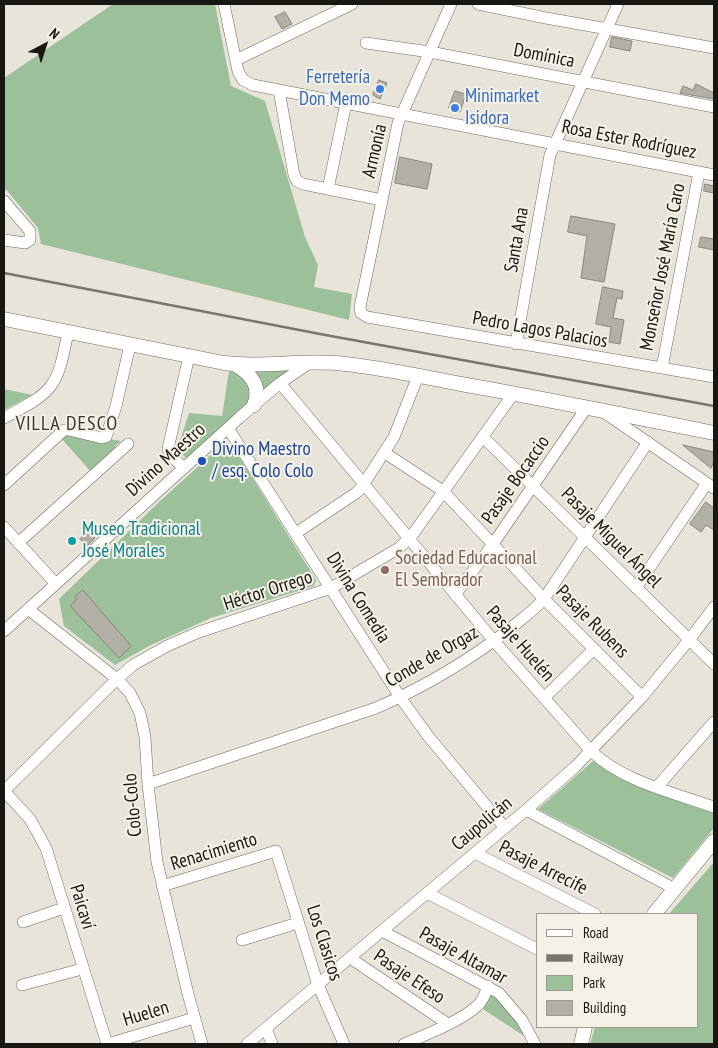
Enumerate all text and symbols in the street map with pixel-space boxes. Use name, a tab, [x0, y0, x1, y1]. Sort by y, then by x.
north arrow	[20, 20, 70, 70]
text: N	[46, 24, 63, 43]
street label: Domínica	[512, 39, 576, 73]
place label: Ferretería Don Memo	[299, 67, 370, 111]
marker: Ferretería Don Memo	[374, 83, 386, 95]
place label: Minimarket Isidora	[465, 86, 539, 130]
marker: Minimarket Isidora	[449, 102, 461, 114]
street label: Rosa Ester Rodríguez	[560, 116, 698, 164]
street label: Armonía	[358, 122, 392, 180]
street label: Monseñor José María Caro	[636, 181, 690, 353]
street label: Santa Ana	[500, 206, 534, 274]
street label: Pedro Lagos Palacios	[471, 307, 609, 353]
district label: VILLA DESCO	[14, 412, 120, 436]
street label: Divino Maestro	[122, 418, 210, 502]
street label: Pasaje Bocaccio	[477, 431, 555, 529]
place label: Divino Maestro / esq. Colo Colo	[212, 439, 314, 483]
marker: Divino Maestro / esq. Colo Colo	[196, 455, 208, 467]
street label: Pasaje Miguel Ángel	[556, 483, 666, 593]
place label: Museo Tradicional José Morales	[82, 519, 200, 563]
marker: Museo Tradicional José Morales	[66, 535, 78, 547]
place label: Sociedad Educacional El Sembrador	[395, 548, 537, 592]
street label: Divina Comedia	[321, 549, 395, 647]
marker: Sociedad Educacional El Sembrador	[379, 564, 391, 576]
street label: Héctor Orrego	[221, 566, 315, 616]
street label: Pasaje Rubens	[551, 581, 633, 663]
street label: Pasaje Huelén	[481, 602, 559, 686]
street label: Conde de Orgaz	[382, 621, 482, 693]
street label: Colo-Colo	[119, 772, 147, 838]
street label: Caupolicán	[447, 792, 517, 856]
street label: Renacimiento	[168, 828, 260, 876]
street label: Pasaje Arrecife	[495, 836, 591, 900]
street label: Paicaví	[64, 882, 100, 932]
street label: Los Clasicos	[301, 902, 347, 984]
legend	[536, 913, 698, 1028]
street label: Pasaje Altamar	[415, 923, 511, 989]
text: Road	[583, 923, 609, 942]
street label: Pasaje Efeso	[369, 945, 449, 1009]
text: Railway	[583, 948, 623, 967]
text: Park	[583, 973, 605, 992]
street label: Huelen	[120, 996, 172, 1032]
text: Building	[583, 998, 626, 1017]

